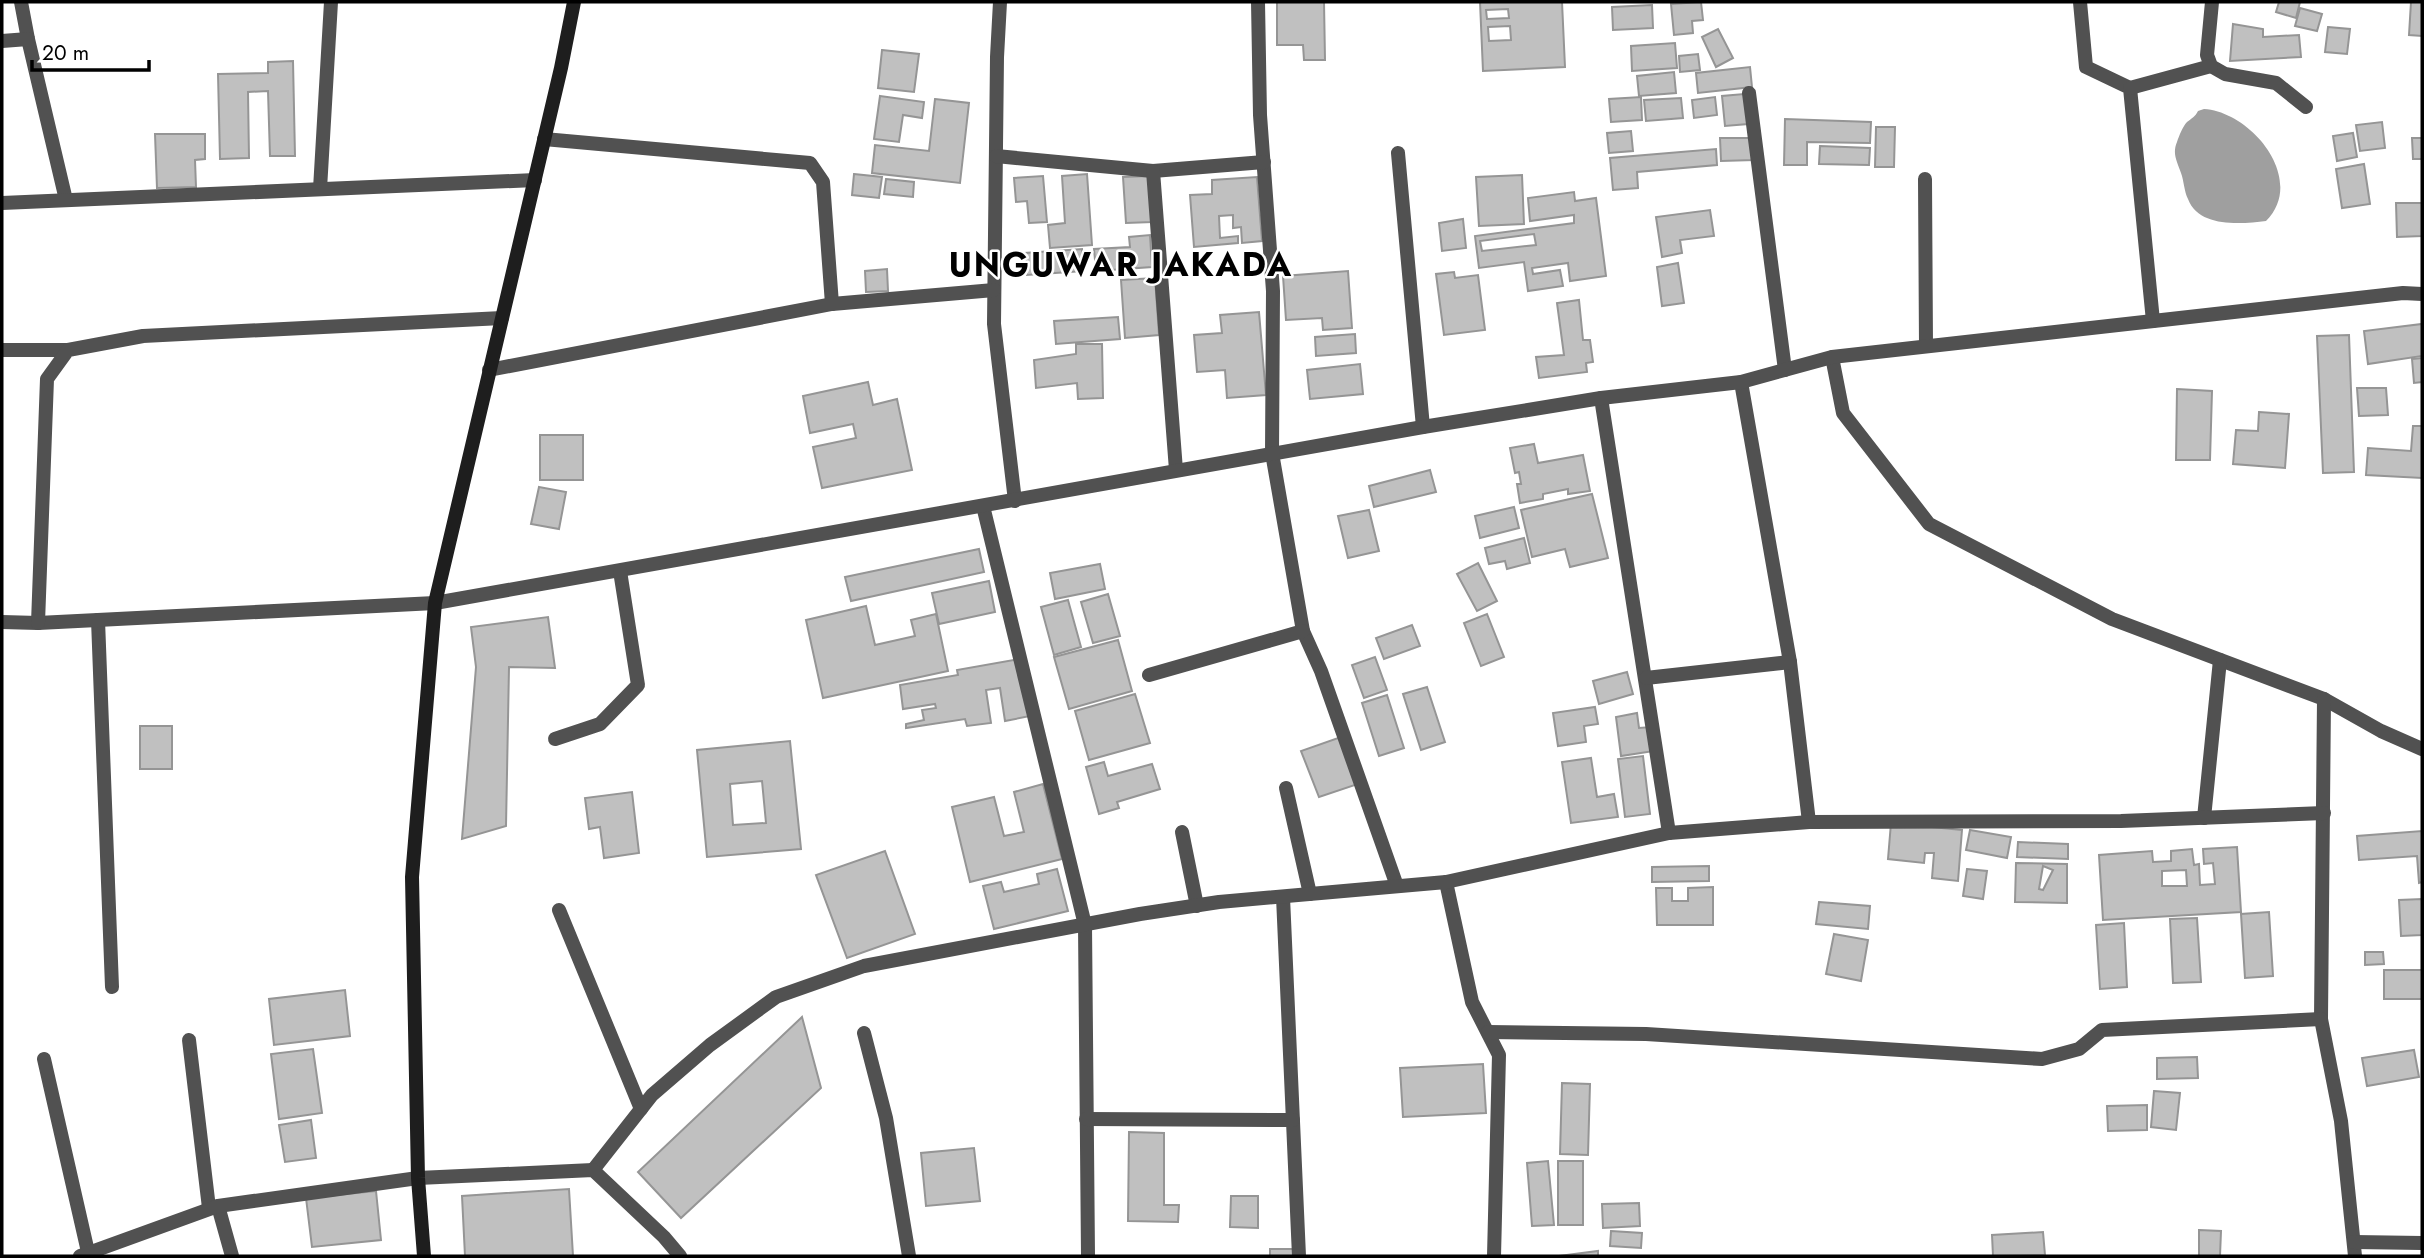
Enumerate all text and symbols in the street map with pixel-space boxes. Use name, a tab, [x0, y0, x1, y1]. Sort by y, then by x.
scale bar	[32, 28, 149, 72]
text: 20 m	[42, 38, 89, 68]
district label: UNGUWAR JAKADA	[949, 241, 1293, 288]

